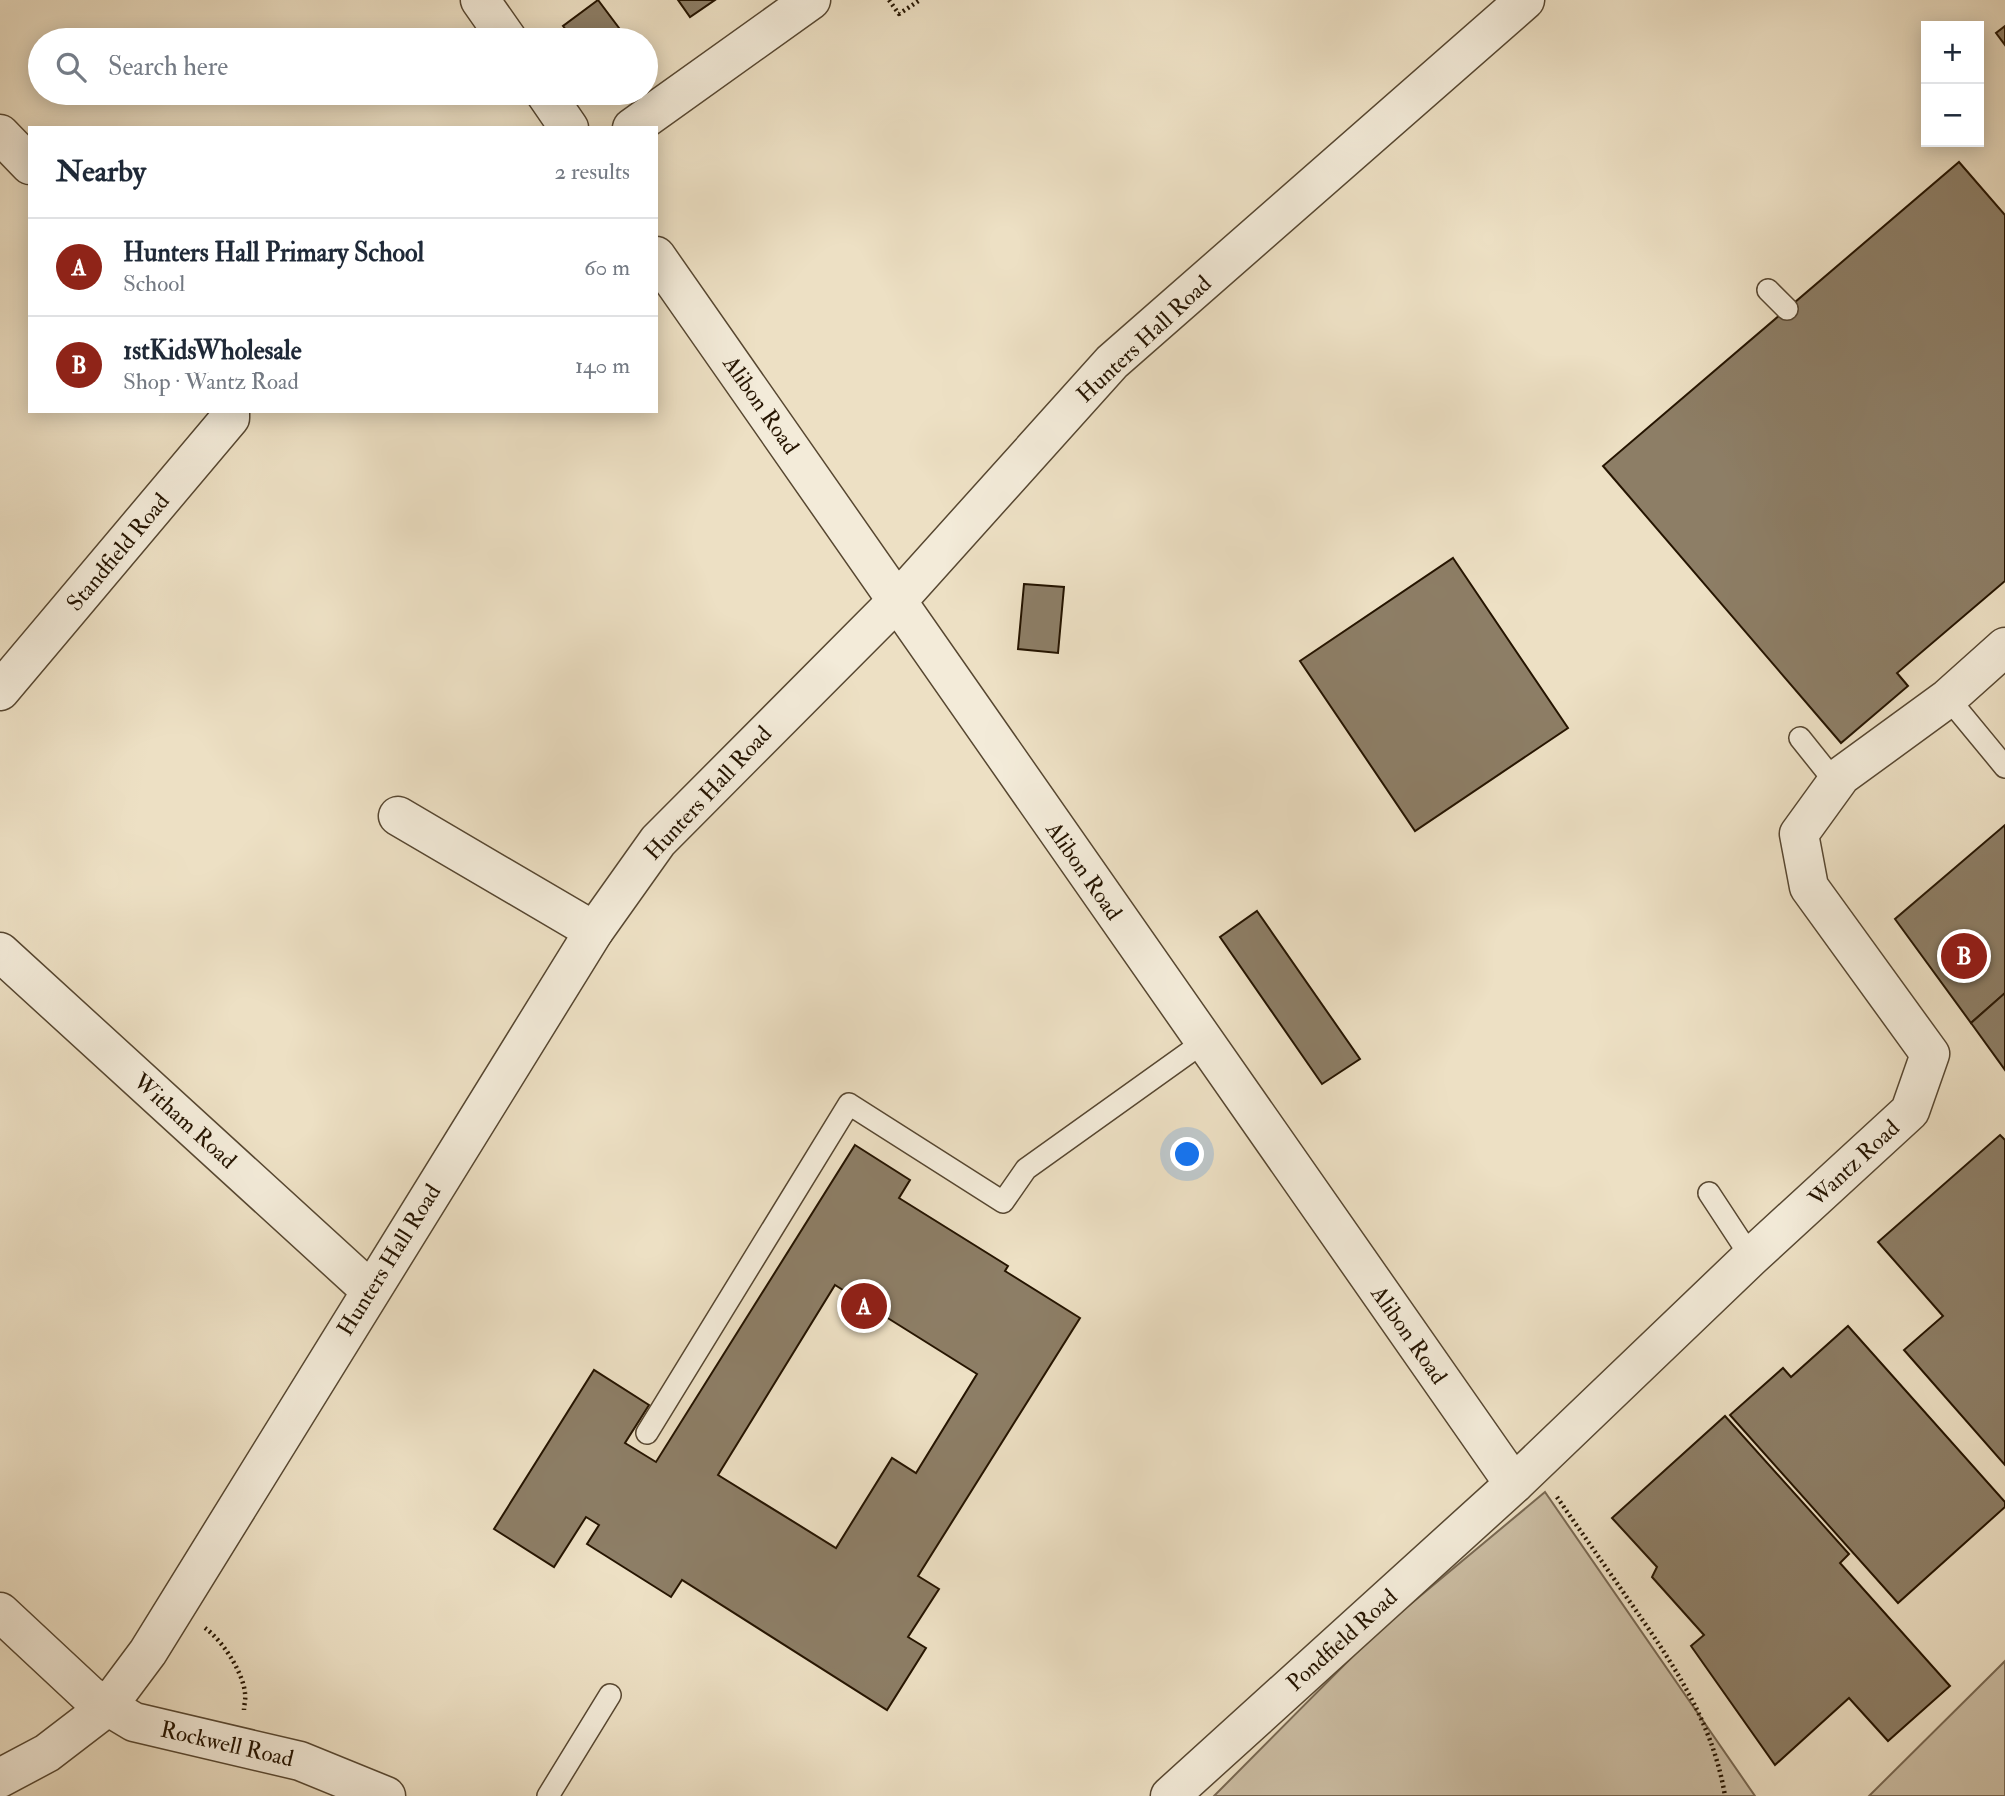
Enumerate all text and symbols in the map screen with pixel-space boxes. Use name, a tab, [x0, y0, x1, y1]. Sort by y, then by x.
map controls	[1921, 21, 1984, 147]
button: +	[1921, 21, 1984, 84]
search box	[28, 28, 658, 105]
icon: search	[52, 48, 90, 86]
text: Search here	[108, 51, 228, 83]
button: −	[1921, 84, 1984, 147]
text: Nearby	[56, 153, 146, 190]
text: 2 results	[555, 157, 630, 186]
text: Hunters Hall Primary School	[123, 237, 424, 269]
text: A	[72, 253, 86, 282]
text: 60 m	[584, 253, 630, 282]
text: School	[123, 269, 185, 298]
street label: Hunters Hall Road	[1071, 269, 1217, 409]
text: 1stKidsWholesale	[123, 335, 302, 367]
street label: Alibon Road	[716, 349, 805, 460]
text: B	[71, 351, 87, 380]
text: 140 m	[575, 351, 630, 380]
text: Shop · Wantz Road	[123, 367, 299, 396]
street label: Standfield Road	[60, 487, 176, 617]
street label: Hunters Hall Road	[638, 720, 778, 866]
street label: Alibon Road	[1039, 815, 1128, 926]
pin: B	[1941, 930, 1987, 982]
street label: Witham Road	[127, 1066, 243, 1175]
street label: Wantz Road	[1802, 1113, 1906, 1213]
your location	[1170, 1137, 1204, 1171]
street label: Hunters Hall Road	[331, 1179, 447, 1341]
street label: Alibon Road	[1364, 1279, 1453, 1390]
pin: A	[841, 1280, 887, 1332]
street label: Pondfield Road	[1281, 1583, 1403, 1697]
street label: Rockwell Road	[158, 1715, 296, 1773]

